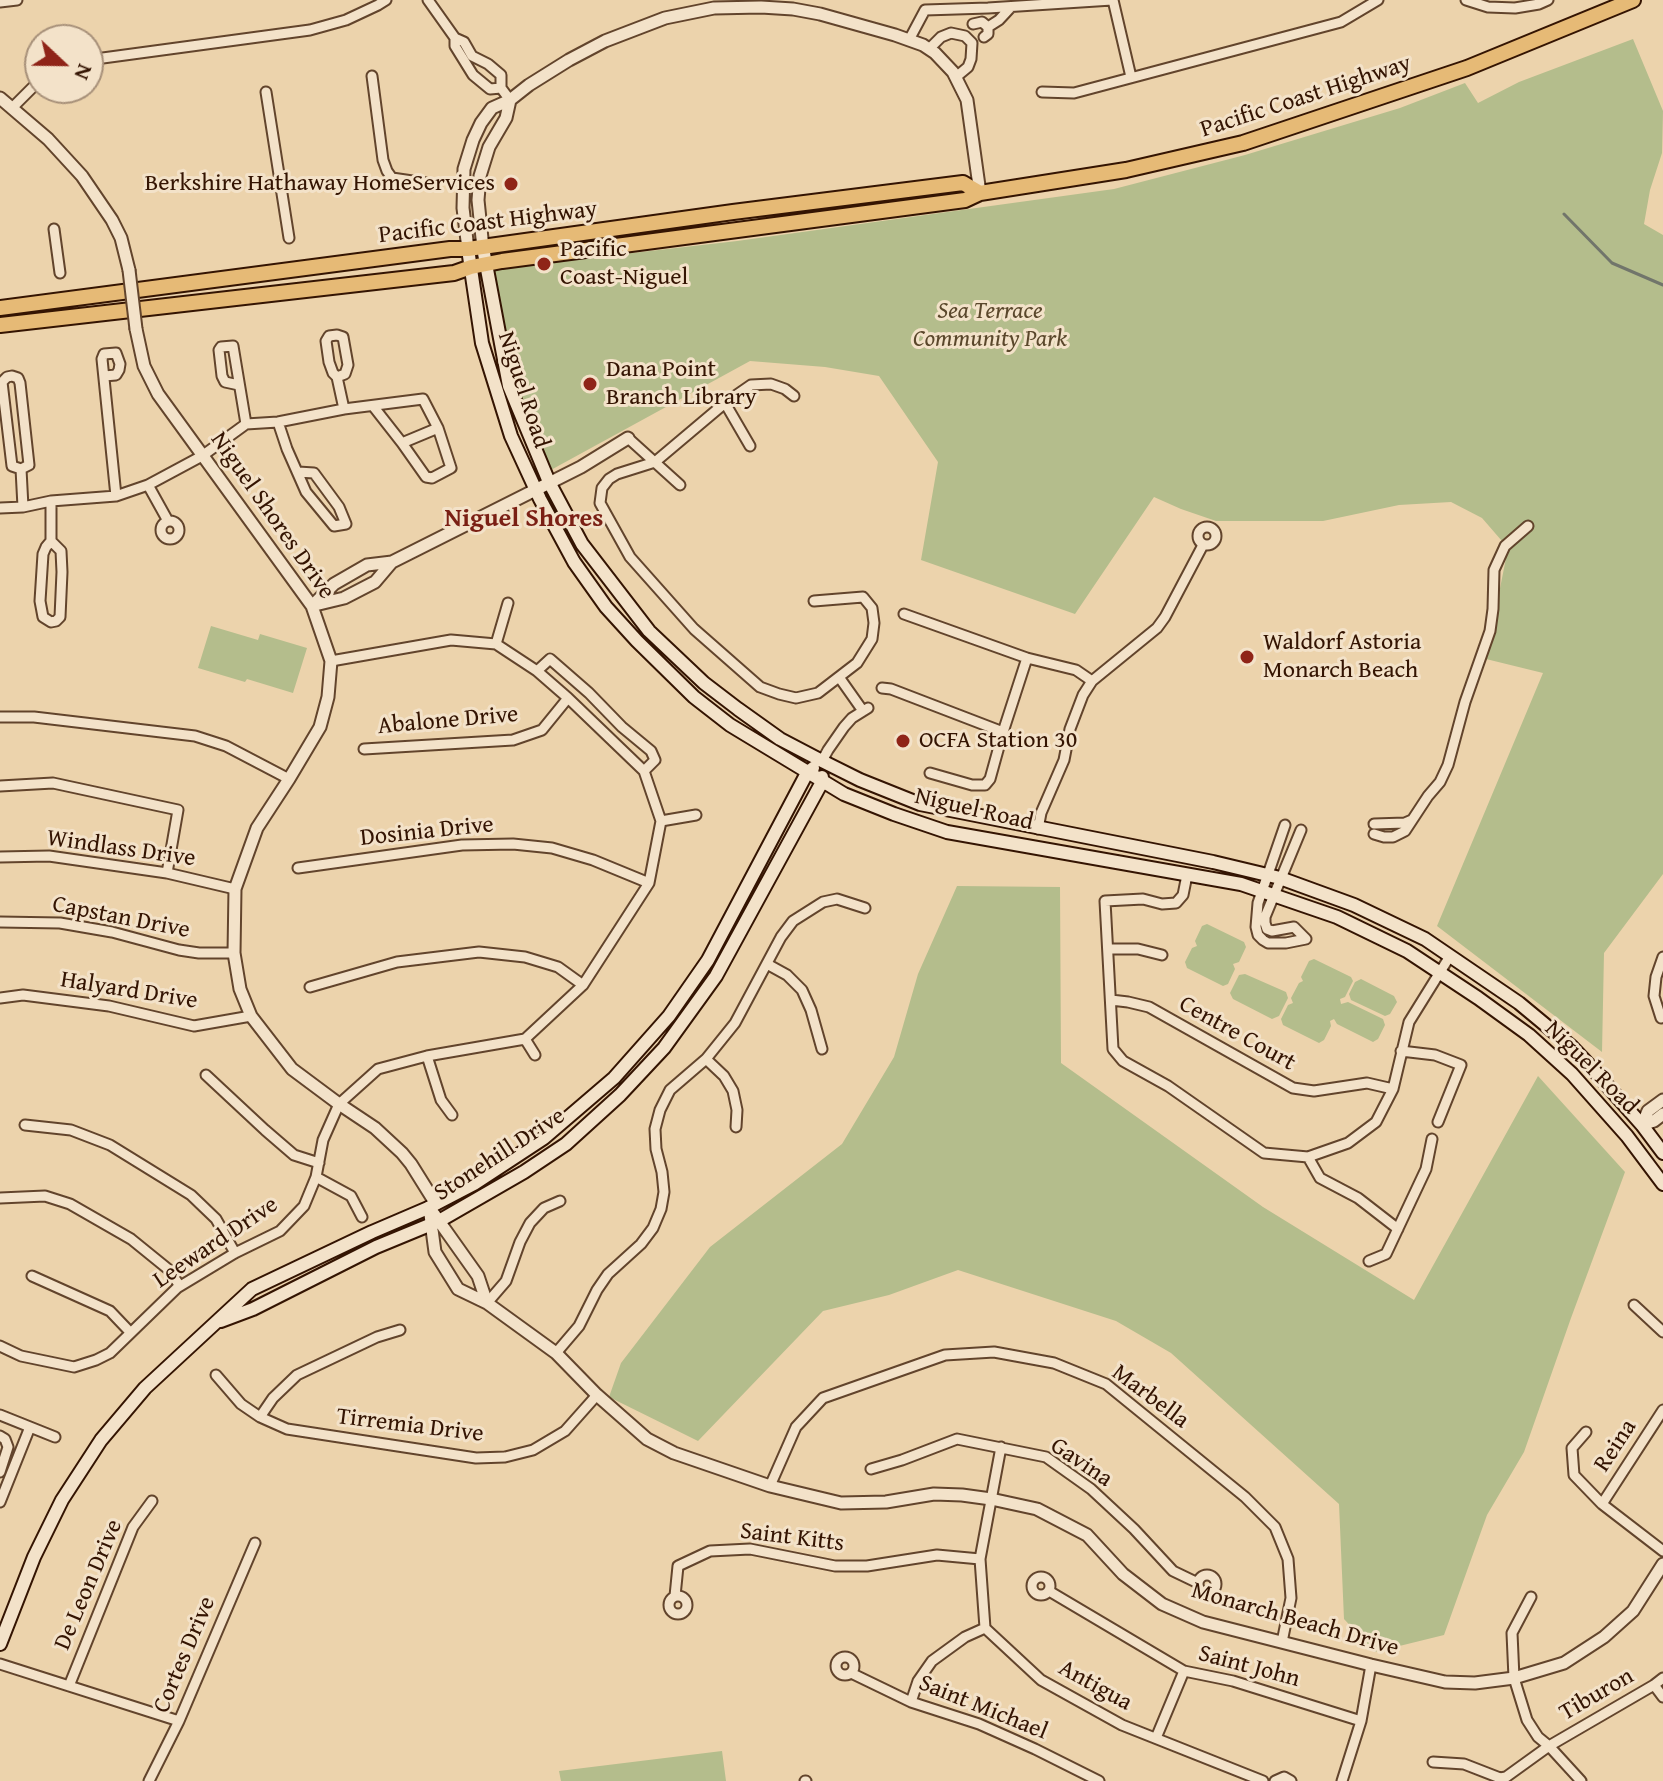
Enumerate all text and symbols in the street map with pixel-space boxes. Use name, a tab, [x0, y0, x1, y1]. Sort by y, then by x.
north arrow	[24, 24, 104, 104]
street label: Pacific Coast Highway	[1197, 49, 1415, 145]
text: N	[67, 59, 102, 85]
place label: Berkshire Hathaway HomeServices	[145, 170, 495, 198]
marker: Berkshire Hathaway HomeServices	[502, 175, 520, 193]
street label: Pacific Coast Highway	[377, 195, 599, 251]
place label: Pacific Coast-Niguel	[560, 236, 688, 292]
marker: Pacific Coast-Niguel	[535, 255, 553, 273]
park label: Sea Terrace Community Park	[913, 298, 1067, 354]
street label: Niguel Road	[491, 328, 555, 452]
place label: Dana Point Branch Library	[606, 356, 757, 412]
marker: Dana Point Branch Library	[581, 375, 599, 393]
street label: Niguel Shores Drive	[204, 427, 340, 605]
district label: Niguel Shores	[445, 503, 603, 535]
place label: Waldorf Astoria Monarch Beach	[1263, 629, 1421, 685]
marker: Waldorf Astoria Monarch Beach	[1238, 648, 1256, 666]
street label: Abalone Drive	[376, 701, 520, 741]
place label: OCFA Station 30	[919, 727, 1077, 755]
marker: OCFA Station 30	[894, 732, 912, 750]
street label: Niguel Road	[912, 782, 1036, 838]
street label: Dosinia Drive	[359, 811, 495, 853]
street label: Windlass Drive	[45, 824, 197, 874]
street label: Capstan Drive	[50, 891, 192, 945]
street label: Halyard Drive	[58, 966, 200, 1016]
street label: Centre Court	[1174, 990, 1300, 1078]
street label: Niguel Road	[1538, 1015, 1644, 1121]
street label: Stonehill Drive	[429, 1102, 571, 1208]
street label: Leeward Drive	[148, 1191, 284, 1295]
street label: Marbella	[1106, 1359, 1194, 1435]
street label: Tirremia Drive	[335, 1403, 485, 1449]
street label: Reina	[1588, 1414, 1644, 1478]
street label: Gavina	[1044, 1432, 1118, 1494]
street label: De Leon Drive	[49, 1515, 129, 1655]
street label: Saint Kitts	[738, 1517, 846, 1559]
street label: Monarch Beach Drive	[1188, 1577, 1402, 1663]
street label: Cortes Drive	[148, 1592, 222, 1718]
street label: Saint John	[1195, 1640, 1303, 1694]
street label: Antigua	[1053, 1654, 1137, 1718]
street label: Tiburon	[1555, 1662, 1639, 1728]
street label: Saint Michael	[914, 1669, 1052, 1747]

